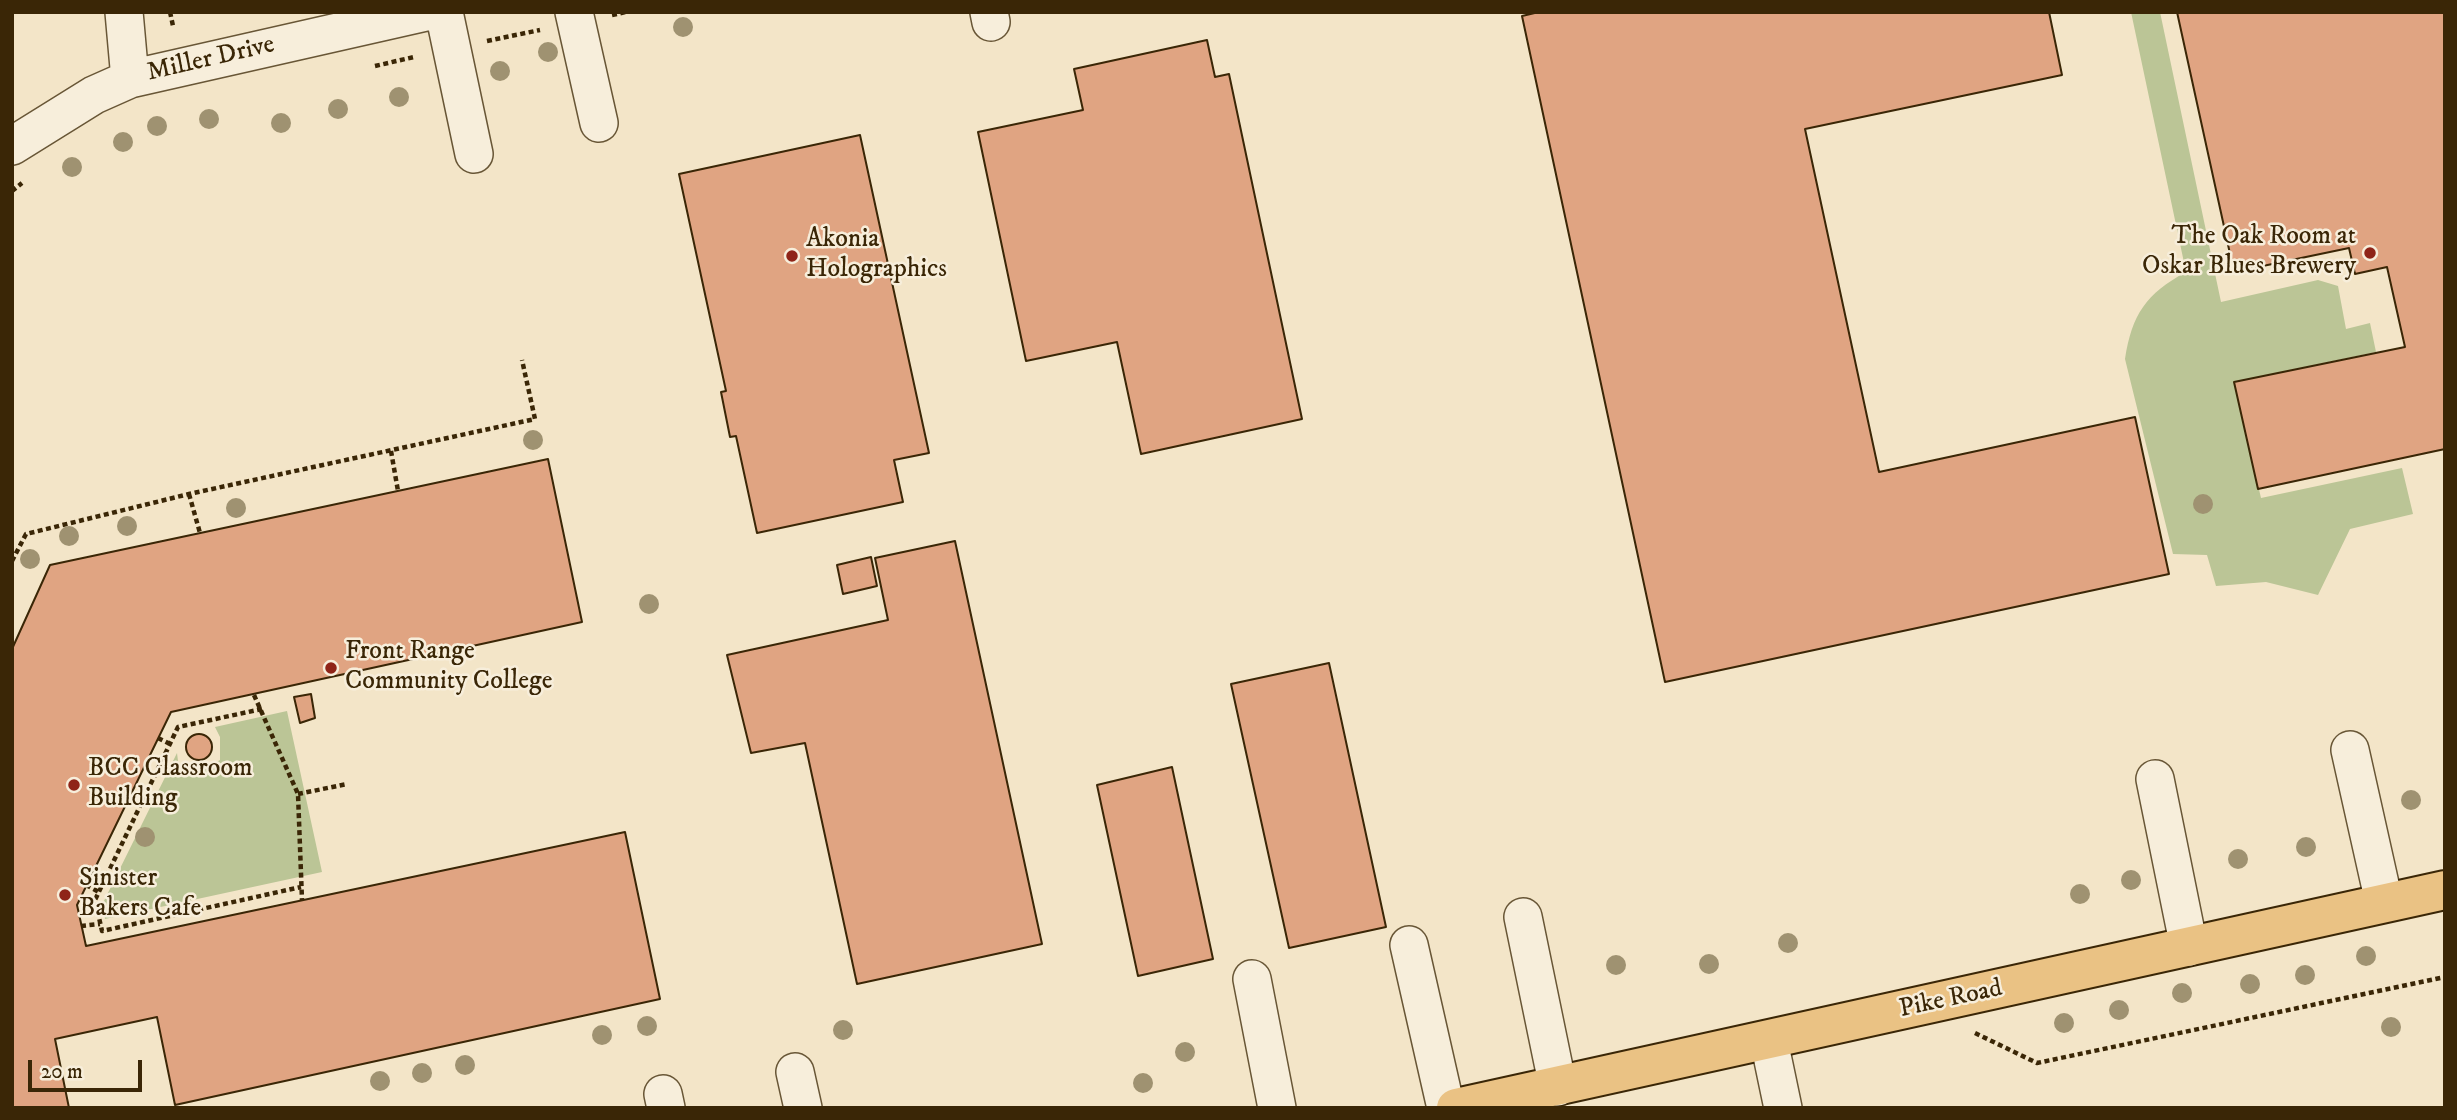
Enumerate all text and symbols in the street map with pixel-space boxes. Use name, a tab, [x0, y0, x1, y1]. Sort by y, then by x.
street label: Miller Drive	[144, 30, 278, 90]
place label: The Oak Room at Oskar Blues Brewery	[2142, 222, 2356, 284]
place label: Akonia Holographics	[806, 225, 947, 286]
marker: The Oak Room at Oskar Blues Brewery	[2362, 245, 2378, 261]
marker: Akonia Holographics	[784, 248, 800, 264]
place label: Front Range Community College	[345, 637, 552, 698]
marker: Front Range Community College	[323, 660, 339, 676]
place label: BCC Classroom Building	[88, 754, 253, 816]
marker: BCC Classroom Building	[66, 777, 82, 793]
place label: Sinister Bakers Cafe	[79, 864, 201, 926]
marker: Sinister Bakers Cafe	[57, 887, 73, 903]
street label: Pike Road	[1897, 974, 2005, 1026]
scale bar	[32, 1046, 145, 1090]
text: 20 m	[41, 1059, 83, 1085]

